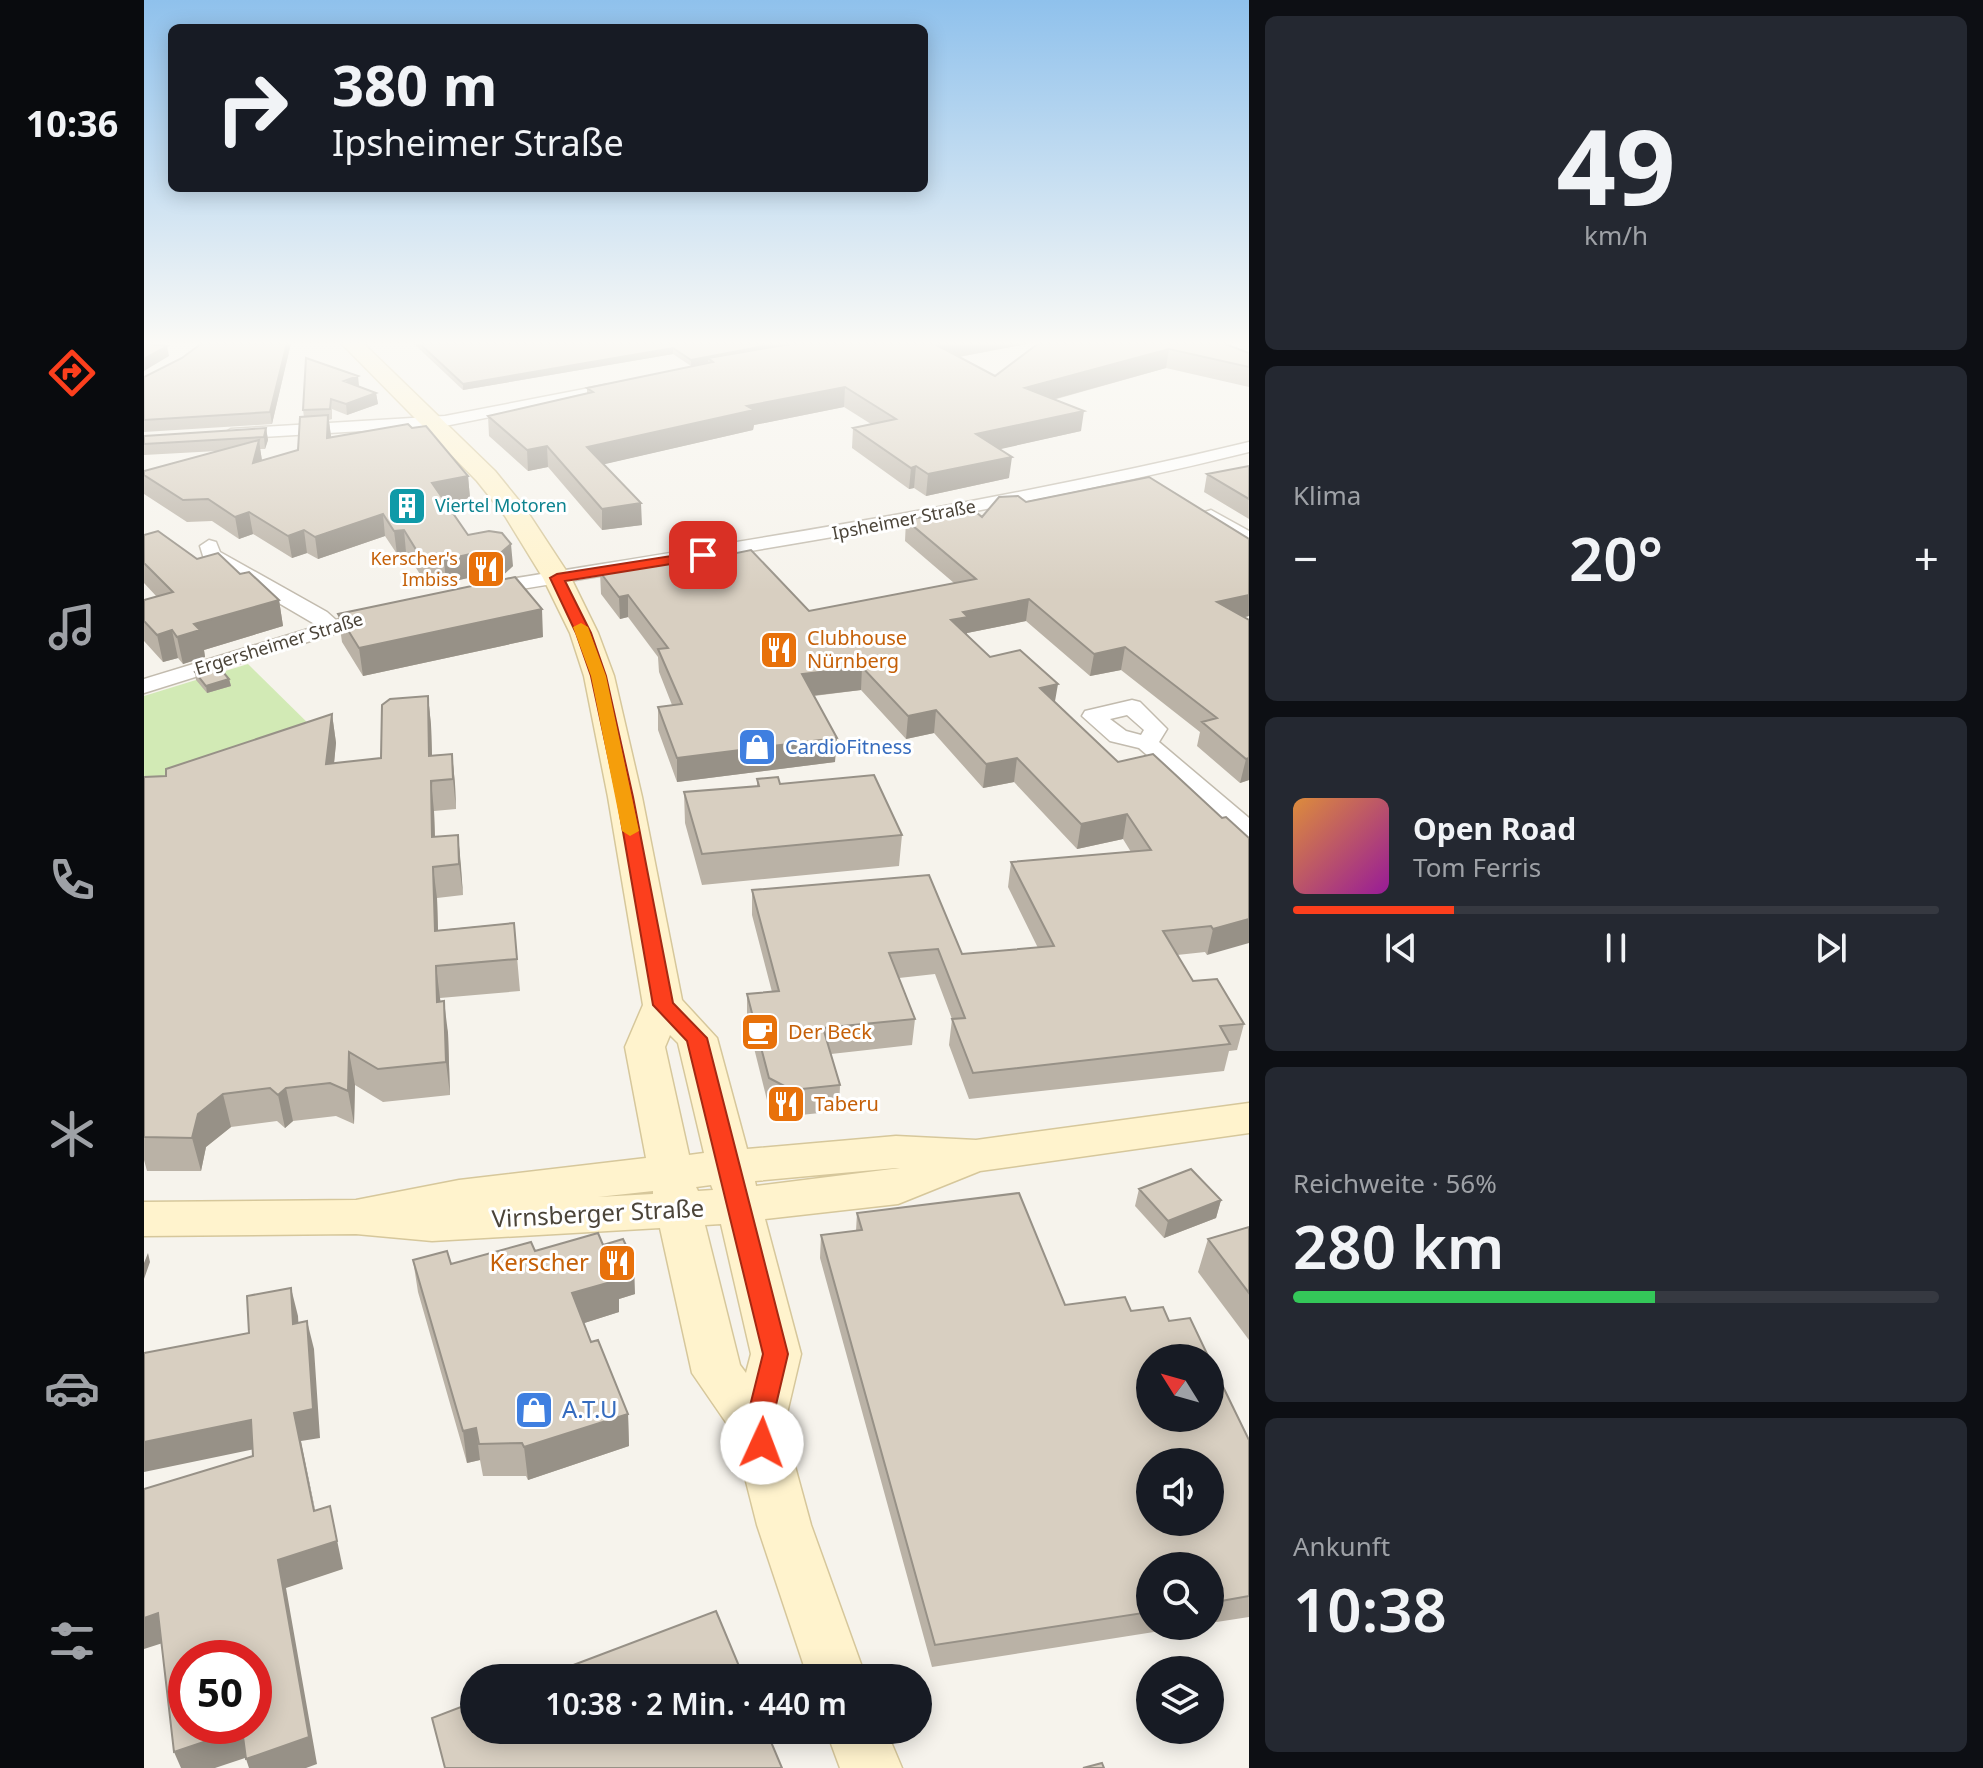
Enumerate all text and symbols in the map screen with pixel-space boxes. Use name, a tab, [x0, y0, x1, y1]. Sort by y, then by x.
text: 380 m	[332, 46, 497, 122]
icon: right	[200, 56, 304, 160]
text: 49	[1557, 94, 1675, 235]
text: 10:36	[26, 99, 118, 148]
text: Ipsheimer Straße	[332, 118, 624, 167]
text: km/h	[1584, 217, 1648, 253]
icon: directions	[44, 345, 100, 401]
text: Klima	[1293, 477, 1361, 513]
building icon: Viertel Motoren	[386, 485, 428, 527]
place label: Viertel Motoren	[435, 493, 567, 517]
street label: Ipsheimer Straße	[830, 493, 978, 545]
text: 20°	[1569, 517, 1663, 599]
pin	[669, 521, 737, 589]
text: −	[1293, 528, 1318, 588]
text: +	[1914, 528, 1939, 588]
icon: arrive	[681, 533, 725, 577]
place label: Kerscher's Imbiss	[370, 546, 458, 591]
restaurant icon: Kerscher's Imbiss	[465, 548, 507, 590]
icon: music	[44, 599, 100, 655]
street label: Ergersheimer Straße	[192, 606, 366, 680]
place label: Clubhouse Nürnberg	[807, 624, 907, 674]
restaurant icon: Clubhouse Nürnberg	[758, 629, 800, 671]
shop icon: CardioFitness	[736, 726, 778, 768]
place label: CardioFitness	[785, 733, 912, 760]
text: Open Road	[1413, 808, 1576, 849]
text: Tom Ferris	[1413, 849, 1541, 885]
icon: phone	[44, 852, 100, 908]
icon: previous	[1379, 926, 1423, 970]
icon: pause	[1594, 926, 1638, 970]
icon: next	[1809, 926, 1853, 970]
cafe icon: Der Beck	[739, 1011, 781, 1053]
place label: Der Beck	[788, 1018, 872, 1045]
restaurant icon: Taberu	[765, 1083, 807, 1125]
place label: Taberu	[814, 1090, 879, 1117]
icon: climate	[44, 1106, 100, 1162]
text: Reichweite · 56%	[1293, 1165, 1497, 1201]
street label: Virnsberger Straße	[491, 1190, 705, 1235]
text: 280 km	[1293, 1205, 1504, 1287]
restaurant icon: Kerscher	[596, 1242, 638, 1284]
place label: Kerscher	[489, 1245, 589, 1278]
north arrow	[1136, 1344, 1224, 1432]
map controls	[1136, 1344, 1224, 1744]
icon: car	[44, 1360, 100, 1416]
shop icon: A.T.U	[513, 1389, 555, 1431]
place label: A.T.U	[562, 1392, 618, 1425]
position arrow	[720, 1401, 804, 1485]
button: sound	[1136, 1448, 1224, 1536]
text: Ankunft	[1293, 1528, 1390, 1564]
button: search	[1136, 1552, 1224, 1640]
text: 10:38	[1293, 1568, 1447, 1650]
icon: filters	[44, 1613, 100, 1669]
speed limit sign: 50	[168, 1640, 272, 1744]
button: layers	[1136, 1656, 1224, 1744]
text: 10:38 · 2 Min. · 440 m	[545, 1683, 847, 1724]

